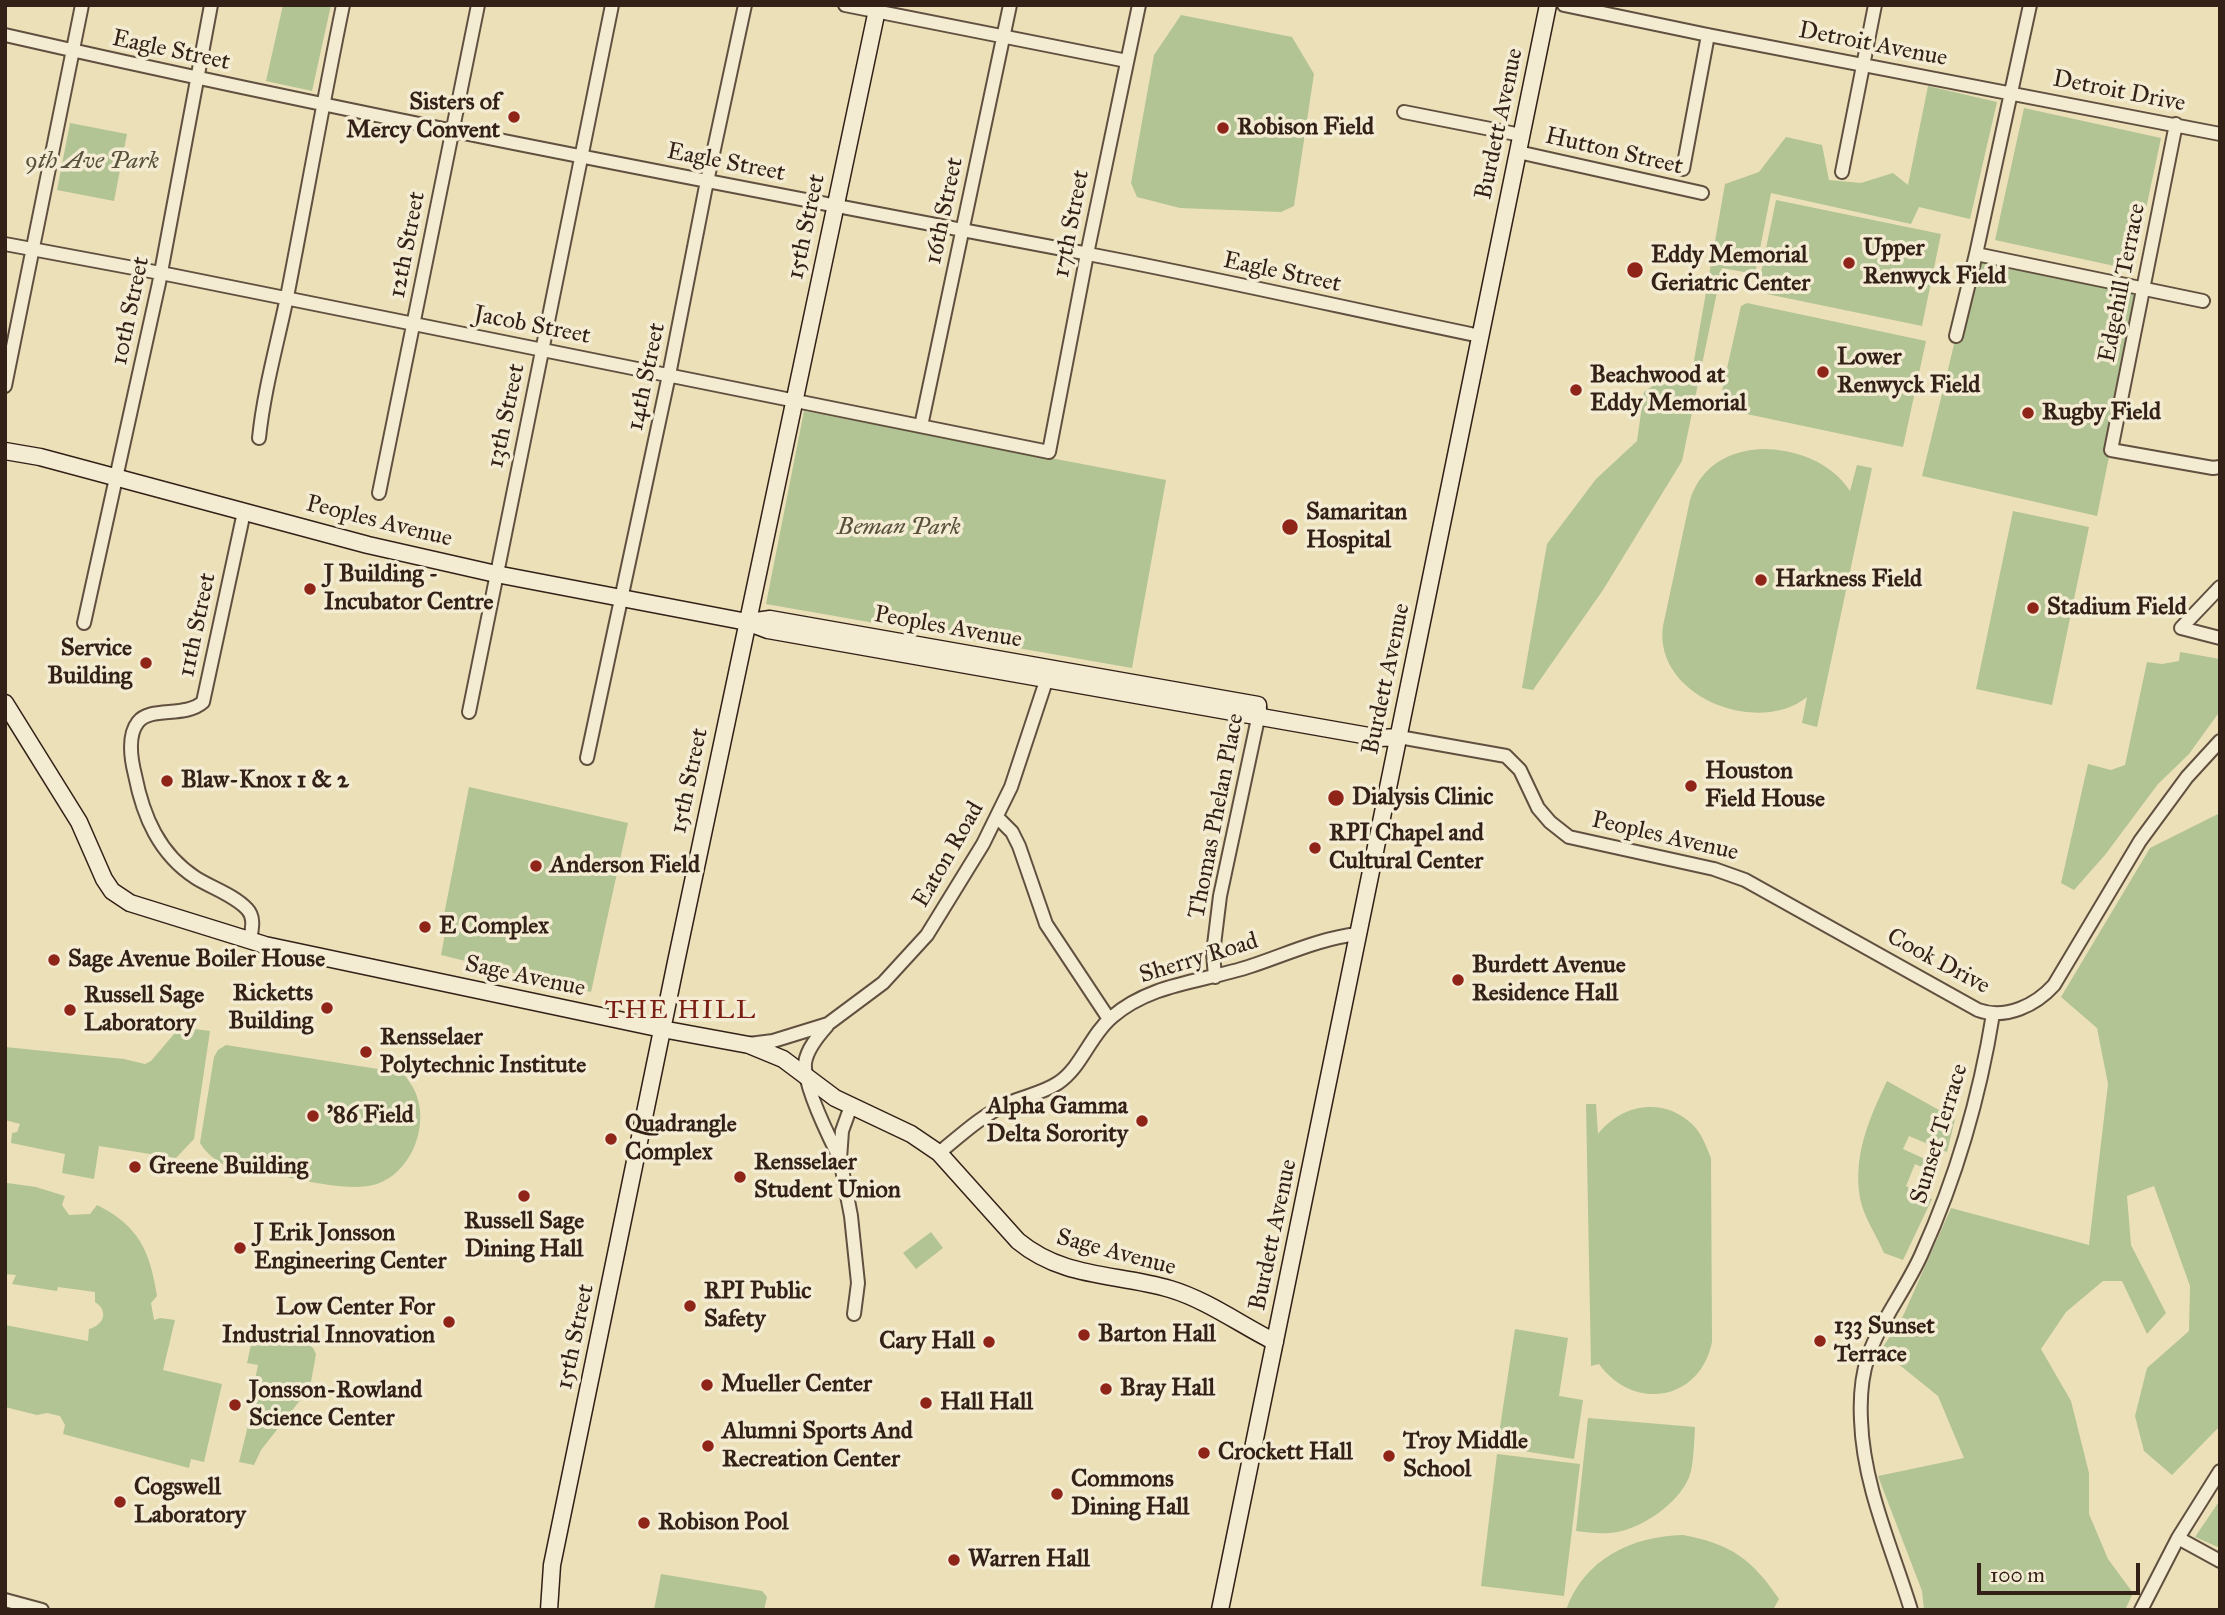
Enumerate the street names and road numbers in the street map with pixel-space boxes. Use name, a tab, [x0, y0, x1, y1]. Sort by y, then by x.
street label: Detroit Avenue	[1796, 16, 1950, 74]
street label: Eagle Street	[109, 24, 233, 78]
street label: Burdett Avenue	[1470, 46, 1530, 202]
street label: Detroit Drive	[2050, 65, 2188, 119]
street label: Hutton Street	[1542, 122, 1686, 182]
street label: Eagle Street	[664, 137, 788, 189]
street label: 16th Street	[920, 155, 970, 267]
street label: 17th Street	[1047, 168, 1097, 280]
street label: 15th Street	[782, 172, 832, 282]
street label: 12th Street	[384, 189, 432, 301]
street label: Edgehill Terrace	[2093, 201, 2153, 365]
street label: Eagle Street	[1220, 246, 1344, 300]
street label: 10th Street	[105, 254, 157, 368]
street label: Jacob Street	[471, 301, 593, 351]
street label: 14th Street	[622, 320, 672, 434]
street label: 13th Street	[482, 361, 532, 471]
street label: Peoples Avenue	[303, 490, 455, 554]
street label: 11th Street	[173, 570, 223, 680]
street label: Peoples Avenue	[872, 601, 1024, 655]
street label: Burdett Avenue	[1357, 601, 1417, 757]
street label: Thomas Phelan Place	[1183, 711, 1251, 921]
street label: 15th Street	[665, 726, 715, 836]
street label: Eaton Road	[907, 797, 991, 913]
street label: Peoples Avenue	[1589, 806, 1741, 868]
street label: Cook Drive	[1882, 923, 1994, 1001]
street label: Sherry Road	[1136, 927, 1262, 991]
street label: Sage Avenue	[462, 950, 588, 1004]
street label: Sunset Terrace	[1905, 1061, 1975, 1207]
street label: Burdett Avenue	[1244, 1157, 1304, 1313]
street label: Sage Avenue	[1053, 1223, 1179, 1283]
street label: 15th Street	[551, 1282, 601, 1392]

